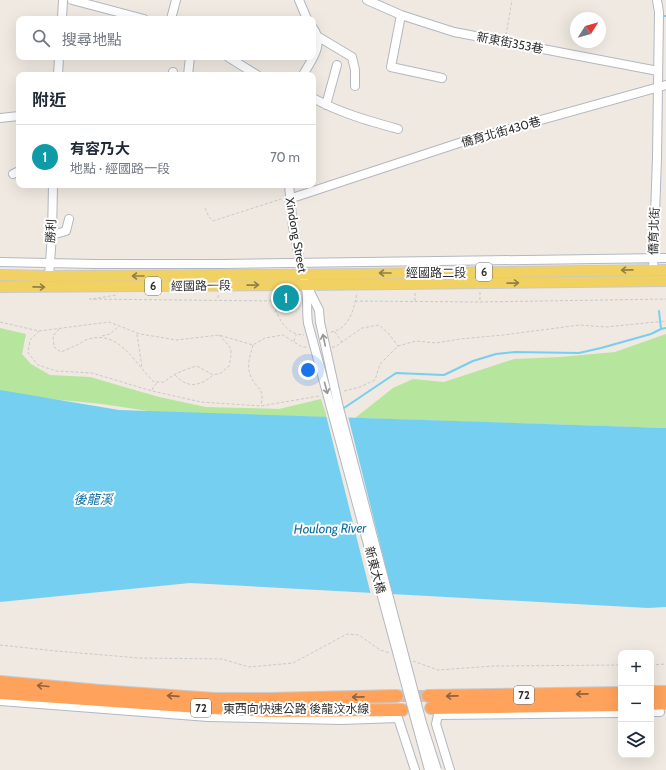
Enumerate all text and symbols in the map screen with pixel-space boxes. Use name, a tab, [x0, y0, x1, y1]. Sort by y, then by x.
north arrow	[570, 12, 606, 48]
search box	[16, 16, 316, 60]
icon: search	[30, 27, 52, 49]
street label: 新東街353巷	[476, 29, 545, 56]
text: 搜尋地點	[62, 31, 122, 49]
text: 附近	[32, 90, 66, 110]
street label: 僑育北街430巷	[459, 113, 542, 150]
text: 有容乃大	[70, 140, 130, 158]
text: 1	[43, 149, 47, 165]
text: 70 m	[270, 149, 300, 165]
text: 地點 · 經國路一段	[70, 160, 170, 176]
street label: Xindong Street	[282, 196, 310, 274]
street label: 僑育北街	[645, 207, 662, 255]
street label: 勝利	[42, 219, 59, 243]
road number: 6	[476, 263, 492, 281]
street label: 經國路二段	[406, 265, 466, 280]
one-way arrow	[621, 266, 634, 274]
one-way arrow	[379, 269, 392, 277]
one-way arrow	[132, 272, 145, 280]
road number: 6	[145, 277, 161, 295]
street label: 經國路一段	[171, 277, 231, 294]
one-way arrow	[506, 279, 519, 287]
one-way arrow	[246, 281, 259, 289]
one-way arrow	[32, 283, 45, 291]
pin: 1	[273, 283, 299, 313]
one-way arrow	[319, 334, 327, 347]
your location	[298, 360, 318, 380]
one-way arrow	[323, 381, 330, 394]
water label: 後龍溪	[73, 491, 114, 507]
water label: Houlong River	[294, 519, 367, 537]
street label: 新東大橋	[362, 545, 389, 595]
map controls	[618, 650, 654, 758]
button: +	[618, 650, 654, 686]
one-way arrow	[37, 682, 50, 690]
road number: 72	[514, 686, 534, 704]
button: −	[618, 686, 654, 722]
one-way arrow	[576, 690, 589, 698]
one-way arrow	[167, 692, 180, 699]
one-way arrow	[446, 692, 459, 700]
one-way arrow	[352, 693, 365, 701]
road number: 72	[191, 699, 211, 717]
street label: 東西向快速公路 後龍汶水線	[223, 701, 369, 716]
button: layers	[618, 722, 654, 758]

